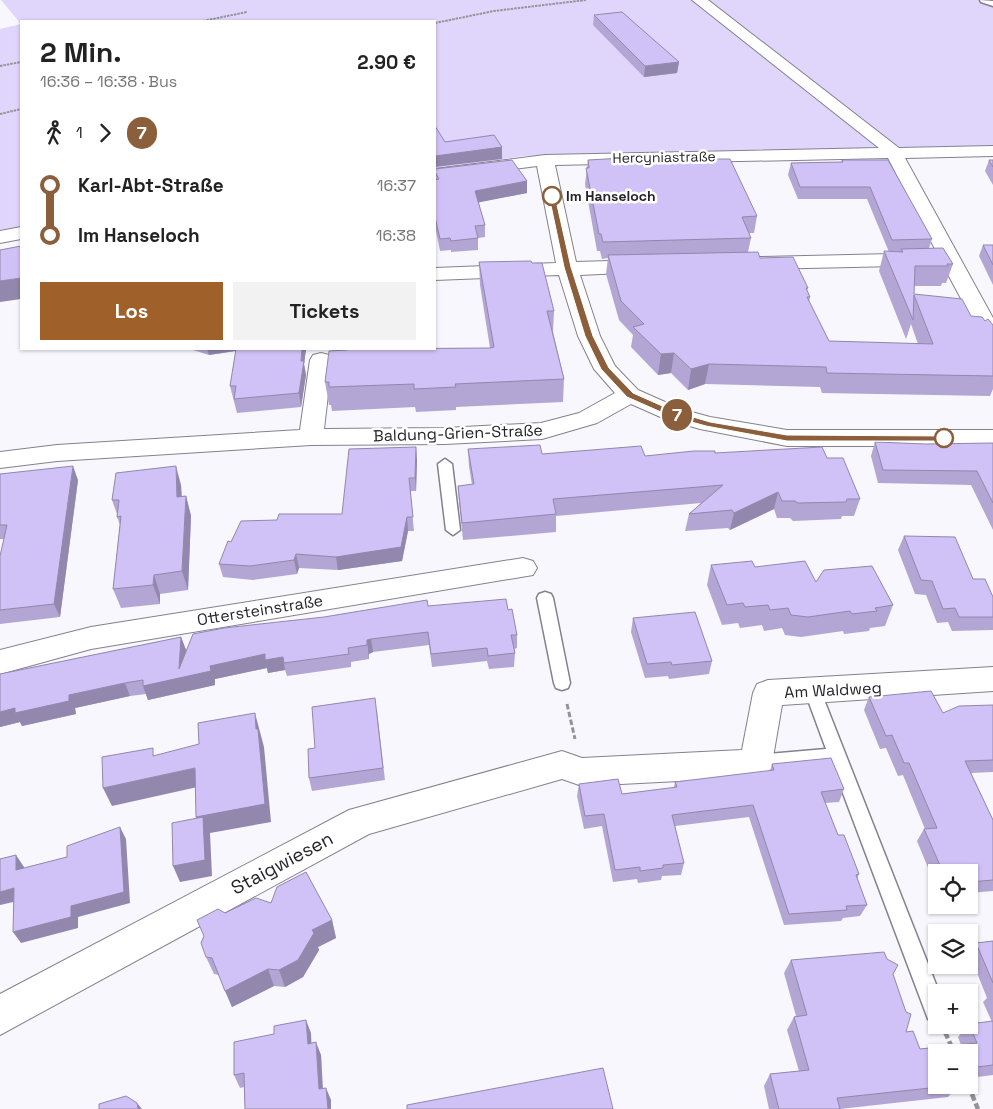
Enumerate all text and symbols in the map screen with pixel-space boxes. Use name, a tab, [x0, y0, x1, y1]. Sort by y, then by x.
text: 2 Min.	[40, 34, 121, 70]
text: 2.90 €	[357, 50, 416, 75]
text: 16:36 – 16:38 · Bus	[40, 71, 177, 92]
icon: walk	[40, 119, 68, 147]
icon: forward	[91, 119, 119, 147]
text: 7	[137, 121, 147, 144]
text: 1	[76, 122, 83, 143]
street label: Hercyniastraße	[612, 147, 716, 167]
text: Karl-Abt-Straße	[78, 173, 224, 198]
text: 16:37	[377, 175, 416, 196]
marker: Im Hanseloch	[542, 186, 562, 206]
place label: Im Hanseloch	[566, 187, 656, 205]
text: Im Hanseloch	[78, 223, 200, 248]
text: 16:38	[376, 225, 416, 246]
button: Los	[40, 282, 223, 340]
button: Tickets	[233, 282, 416, 340]
line badge: 7	[661, 399, 693, 431]
text: 7	[672, 403, 682, 426]
street label: Baldung-Grien-Straße	[373, 420, 543, 446]
unlabelled marker	[934, 428, 954, 448]
street label: Ottersteinstraße	[196, 590, 324, 630]
street label: Am Waldweg	[784, 677, 882, 703]
street label: Staigwiesen	[227, 826, 337, 900]
map controls	[928, 864, 978, 1094]
button: locate	[928, 864, 978, 914]
button: layers	[928, 924, 978, 974]
button: +	[928, 984, 978, 1034]
button: −	[928, 1044, 978, 1094]

